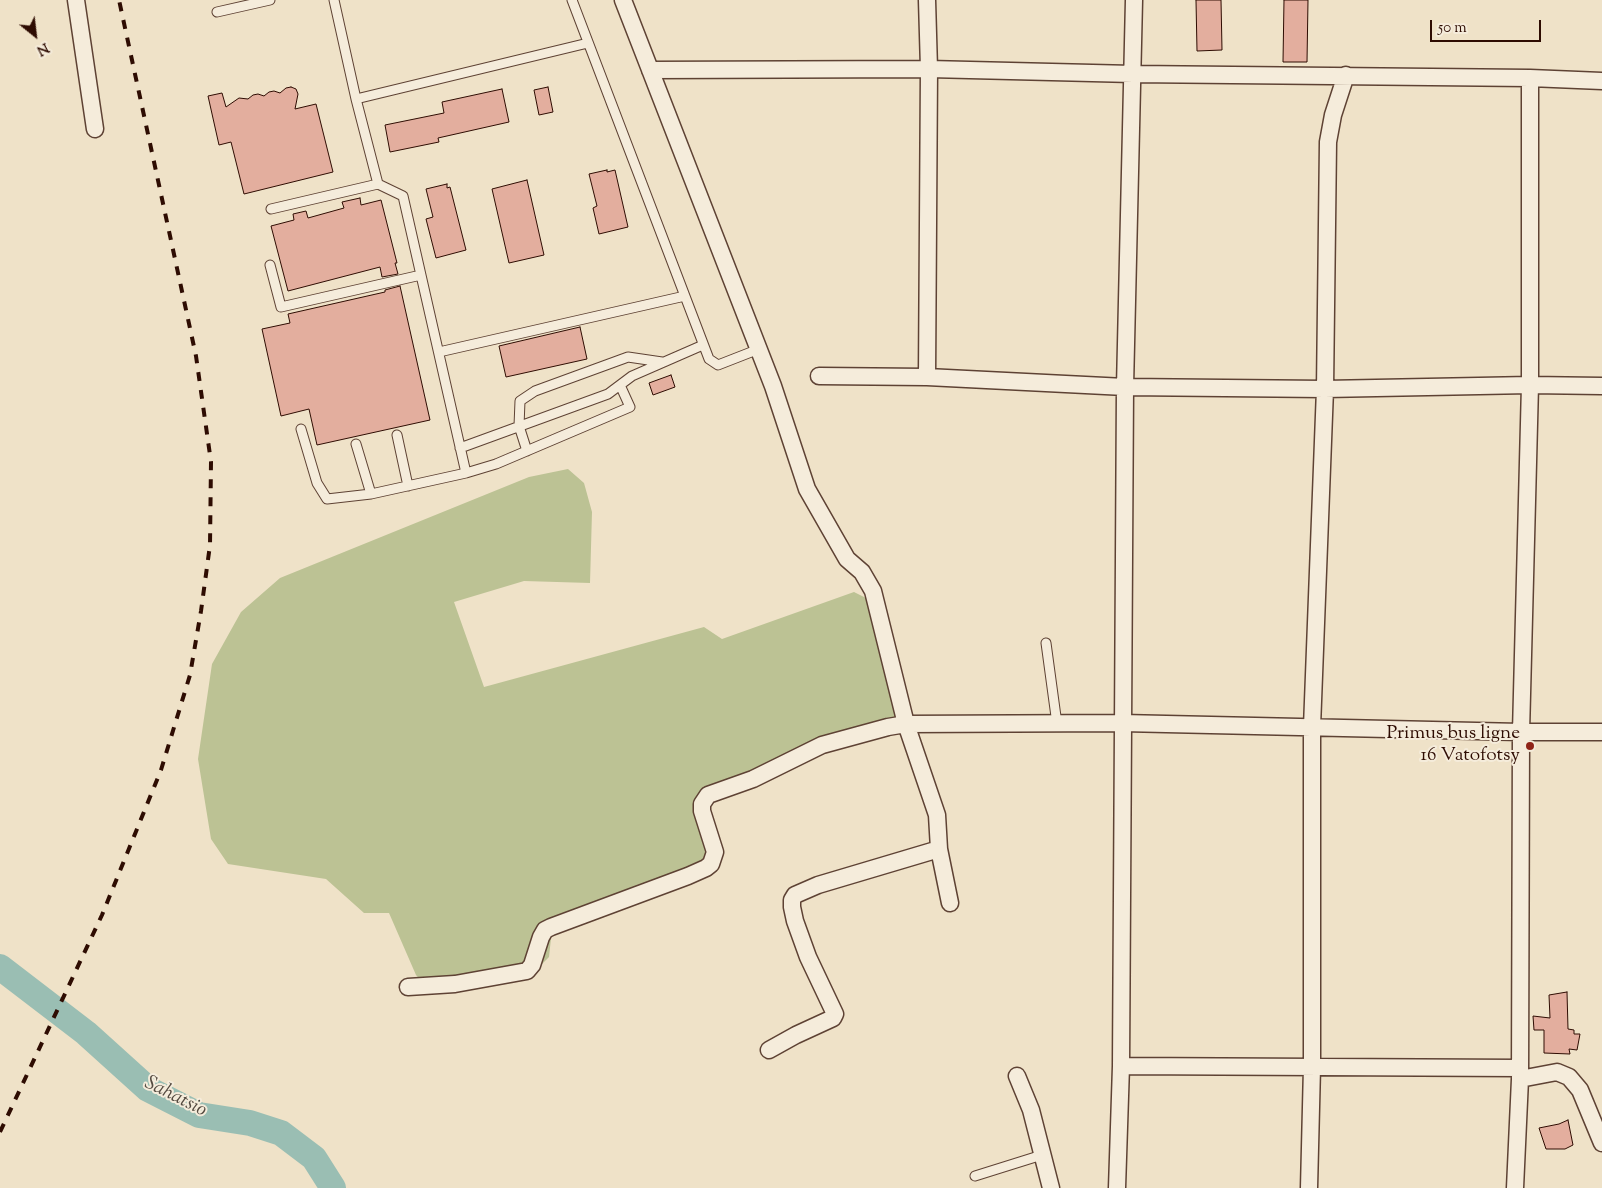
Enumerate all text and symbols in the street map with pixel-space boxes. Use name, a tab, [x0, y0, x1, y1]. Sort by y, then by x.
north arrow	[10, 10, 60, 60]
scale bar	[1432, 10, 1543, 42]
text: 50 m	[1438, 18, 1467, 39]
text: N	[33, 37, 52, 60]
place label: Primus bus ligne 16 Vatofotsy	[1386, 724, 1520, 768]
marker: Primus bus ligne 16 Vatofotsy	[1524, 740, 1536, 752]
water label: Sahatsio	[140, 1072, 210, 1124]

